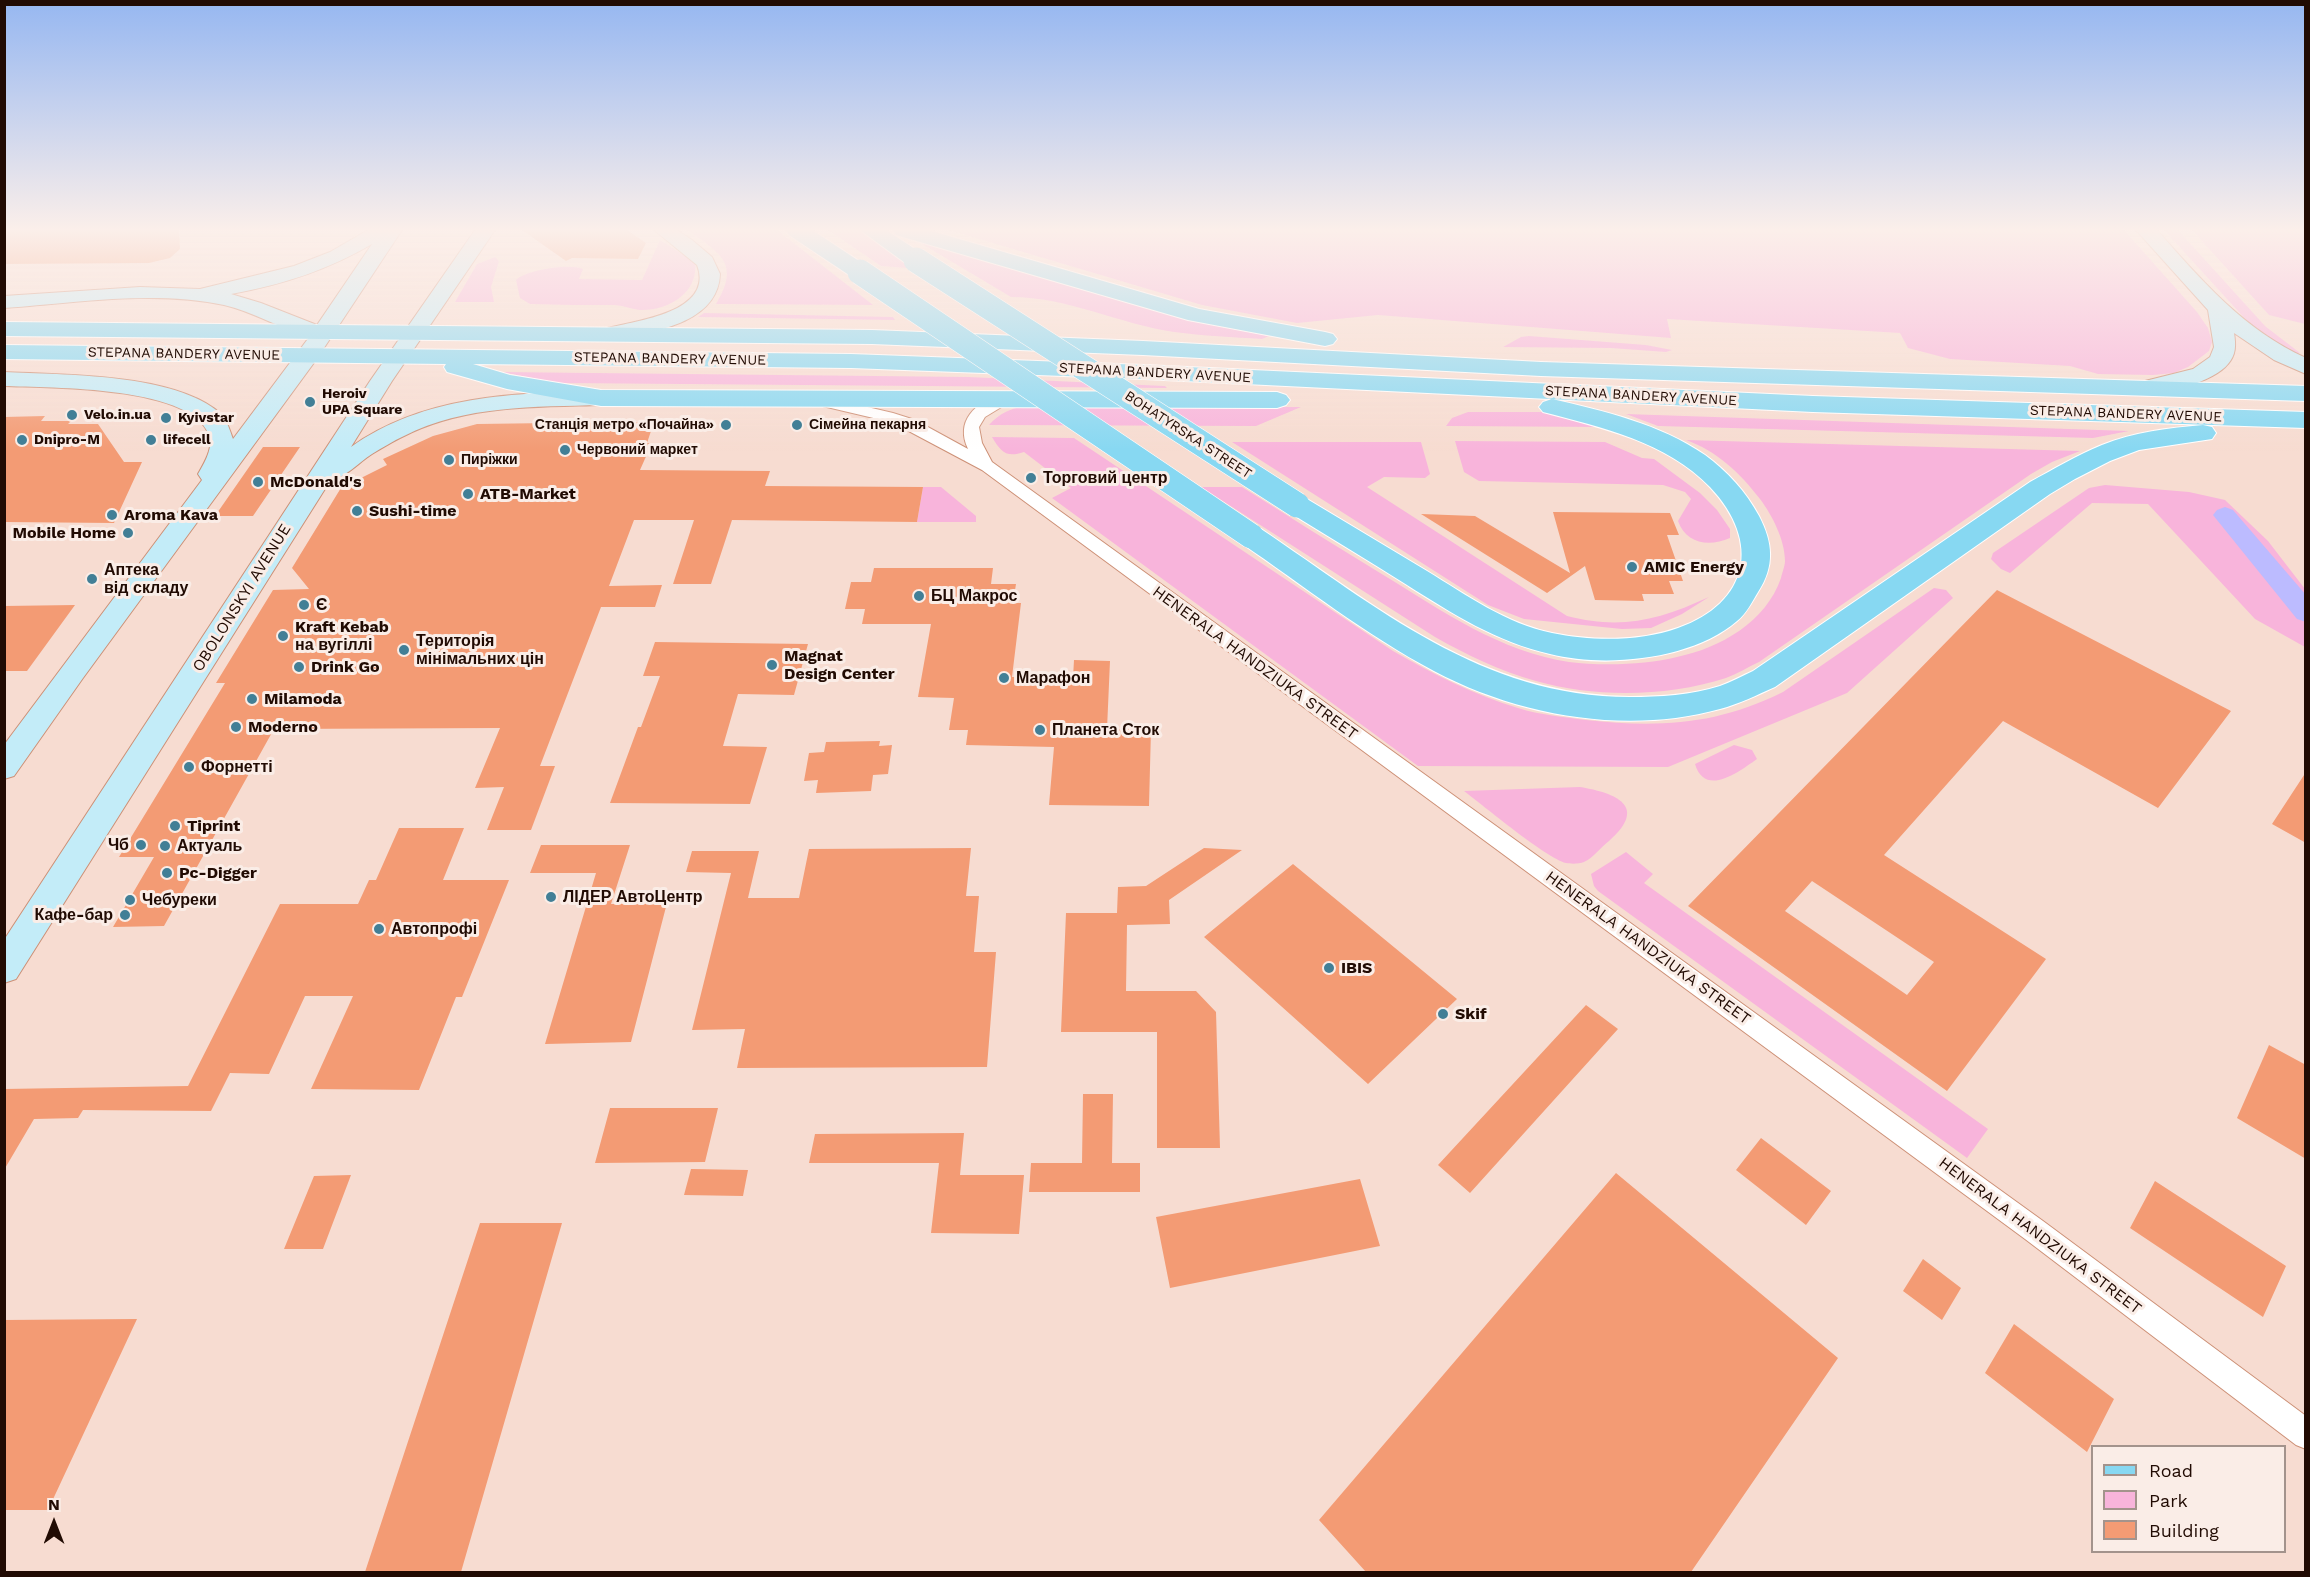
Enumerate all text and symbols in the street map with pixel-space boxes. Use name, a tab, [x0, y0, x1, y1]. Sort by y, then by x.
street label: STEPANA BANDERY AVENUE	[88, 344, 280, 364]
street label: STEPANA BANDERY AVENUE	[574, 349, 766, 369]
street label: STEPANA BANDERY AVENUE	[1059, 360, 1251, 386]
street label: STEPANA BANDERY AVENUE	[1545, 383, 1737, 409]
place label: Heroiv UPA Square	[322, 386, 402, 418]
street label: BOHATYRSKA STREET	[1121, 388, 1255, 482]
marker: Heroiv UPA Square	[303, 395, 317, 409]
street label: STEPANA BANDERY AVENUE	[2030, 402, 2222, 426]
place label: Velo.in.ua	[84, 407, 151, 423]
marker: Velo.in.ua	[65, 408, 79, 422]
place label: Kyivstar	[178, 410, 234, 426]
marker: Kyivstar	[159, 411, 173, 425]
place label: Станція метро «Почайна»	[535, 417, 714, 433]
place label: Сімейна пекарня	[809, 417, 926, 433]
marker: Станція метро «Почайна»	[719, 418, 733, 432]
marker: Сімейна пекарня	[790, 418, 804, 432]
place label: Dnipro-M	[34, 432, 100, 448]
place label: lifecell	[163, 432, 211, 448]
marker: Dnipro-M	[15, 433, 29, 447]
marker: lifecell	[144, 433, 158, 447]
place label: Червоний маркет	[577, 442, 698, 458]
marker: Червоний маркет	[558, 443, 572, 457]
place label: Пиріжки	[461, 452, 518, 468]
marker: Пиріжки	[442, 453, 456, 467]
place label: Торговий центр	[1043, 468, 1168, 488]
marker: Торговий центр	[1024, 471, 1038, 485]
place label: McDonald's	[270, 472, 362, 492]
marker: McDonald's	[251, 475, 265, 489]
place label: ATB-Market	[480, 484, 576, 504]
marker: ATB-Market	[461, 487, 475, 501]
place label: Sushi-time	[369, 501, 457, 521]
marker: Sushi-time	[350, 504, 364, 518]
place label: Aroma Kava	[124, 505, 218, 525]
marker: Aroma Kava	[105, 508, 119, 522]
street label: OBOLONSKYI AVENUE	[189, 521, 295, 675]
place label: Mobile Home	[12, 523, 116, 543]
marker: Mobile Home	[121, 526, 135, 540]
place label: AMIC Energy	[1644, 557, 1744, 577]
place label: Аптека від складу	[104, 560, 188, 598]
marker: AMIC Energy	[1625, 560, 1639, 574]
marker: Аптека від складу	[85, 572, 99, 586]
street label: HENERALA HANDZIUKA STREET	[1149, 582, 1361, 744]
place label: БЦ Макрос	[931, 586, 1017, 606]
marker: БЦ Макрос	[912, 589, 926, 603]
place label: Є	[316, 595, 327, 615]
marker: Є	[297, 598, 311, 612]
place label: Kraft Kebab на вугіллі	[295, 617, 389, 655]
marker: Kraft Kebab на вугіллі	[276, 629, 290, 643]
place label: Територія мінімальних цін	[416, 631, 544, 669]
marker: Територія мінімальних цін	[397, 643, 411, 657]
place label: Magnat Design Center	[784, 646, 895, 684]
place label: Drink Go	[311, 657, 380, 677]
marker: Magnat Design Center	[765, 658, 779, 672]
marker: Drink Go	[292, 660, 306, 674]
place label: Марафон	[1016, 668, 1090, 688]
marker: Марафон	[997, 671, 1011, 685]
place label: Milamoda	[264, 689, 342, 709]
marker: Milamoda	[245, 692, 259, 706]
place label: Moderno	[248, 717, 318, 737]
marker: Moderno	[229, 720, 243, 734]
place label: Планета Сток	[1052, 720, 1159, 740]
marker: Планета Сток	[1033, 723, 1047, 737]
place label: Форнетті	[201, 757, 273, 777]
marker: Форнетті	[182, 760, 196, 774]
place label: Tiprint	[187, 816, 240, 836]
marker: Tiprint	[168, 819, 182, 833]
place label: Чб	[108, 835, 129, 855]
place label: Актуаль	[177, 836, 242, 856]
marker: Чб	[134, 838, 148, 852]
marker: Актуаль	[158, 839, 172, 853]
place label: Pc-Digger	[179, 863, 257, 883]
marker: Pc-Digger	[160, 866, 174, 880]
street label: HENERALA HANDZIUKA STREET	[1542, 867, 1754, 1029]
place label: ЛІДЕР АвтоЦентр	[563, 887, 703, 907]
place label: Чебуреки	[142, 890, 217, 910]
marker: ЛІДЕР АвтоЦентр	[544, 890, 558, 904]
marker: Чебуреки	[123, 893, 137, 907]
place label: Кафе-бар	[34, 905, 113, 925]
marker: Кафе-бар	[118, 908, 132, 922]
place label: Автопрофі	[391, 919, 477, 939]
marker: Автопрофі	[372, 922, 386, 936]
place label: IBIS	[1341, 958, 1372, 978]
marker: IBIS	[1322, 961, 1336, 975]
place label: Skif	[1455, 1004, 1487, 1024]
marker: Skif	[1436, 1007, 1450, 1021]
street label: HENERALA HANDZIUKA STREET	[1935, 1153, 2145, 1319]
legend	[2091, 1445, 2286, 1553]
text: Road	[2149, 1460, 2193, 1481]
text: Park	[2149, 1490, 2188, 1511]
north arrow	[24, 1493, 84, 1553]
text: N	[48, 1495, 60, 1514]
text: Building	[2149, 1520, 2219, 1541]

